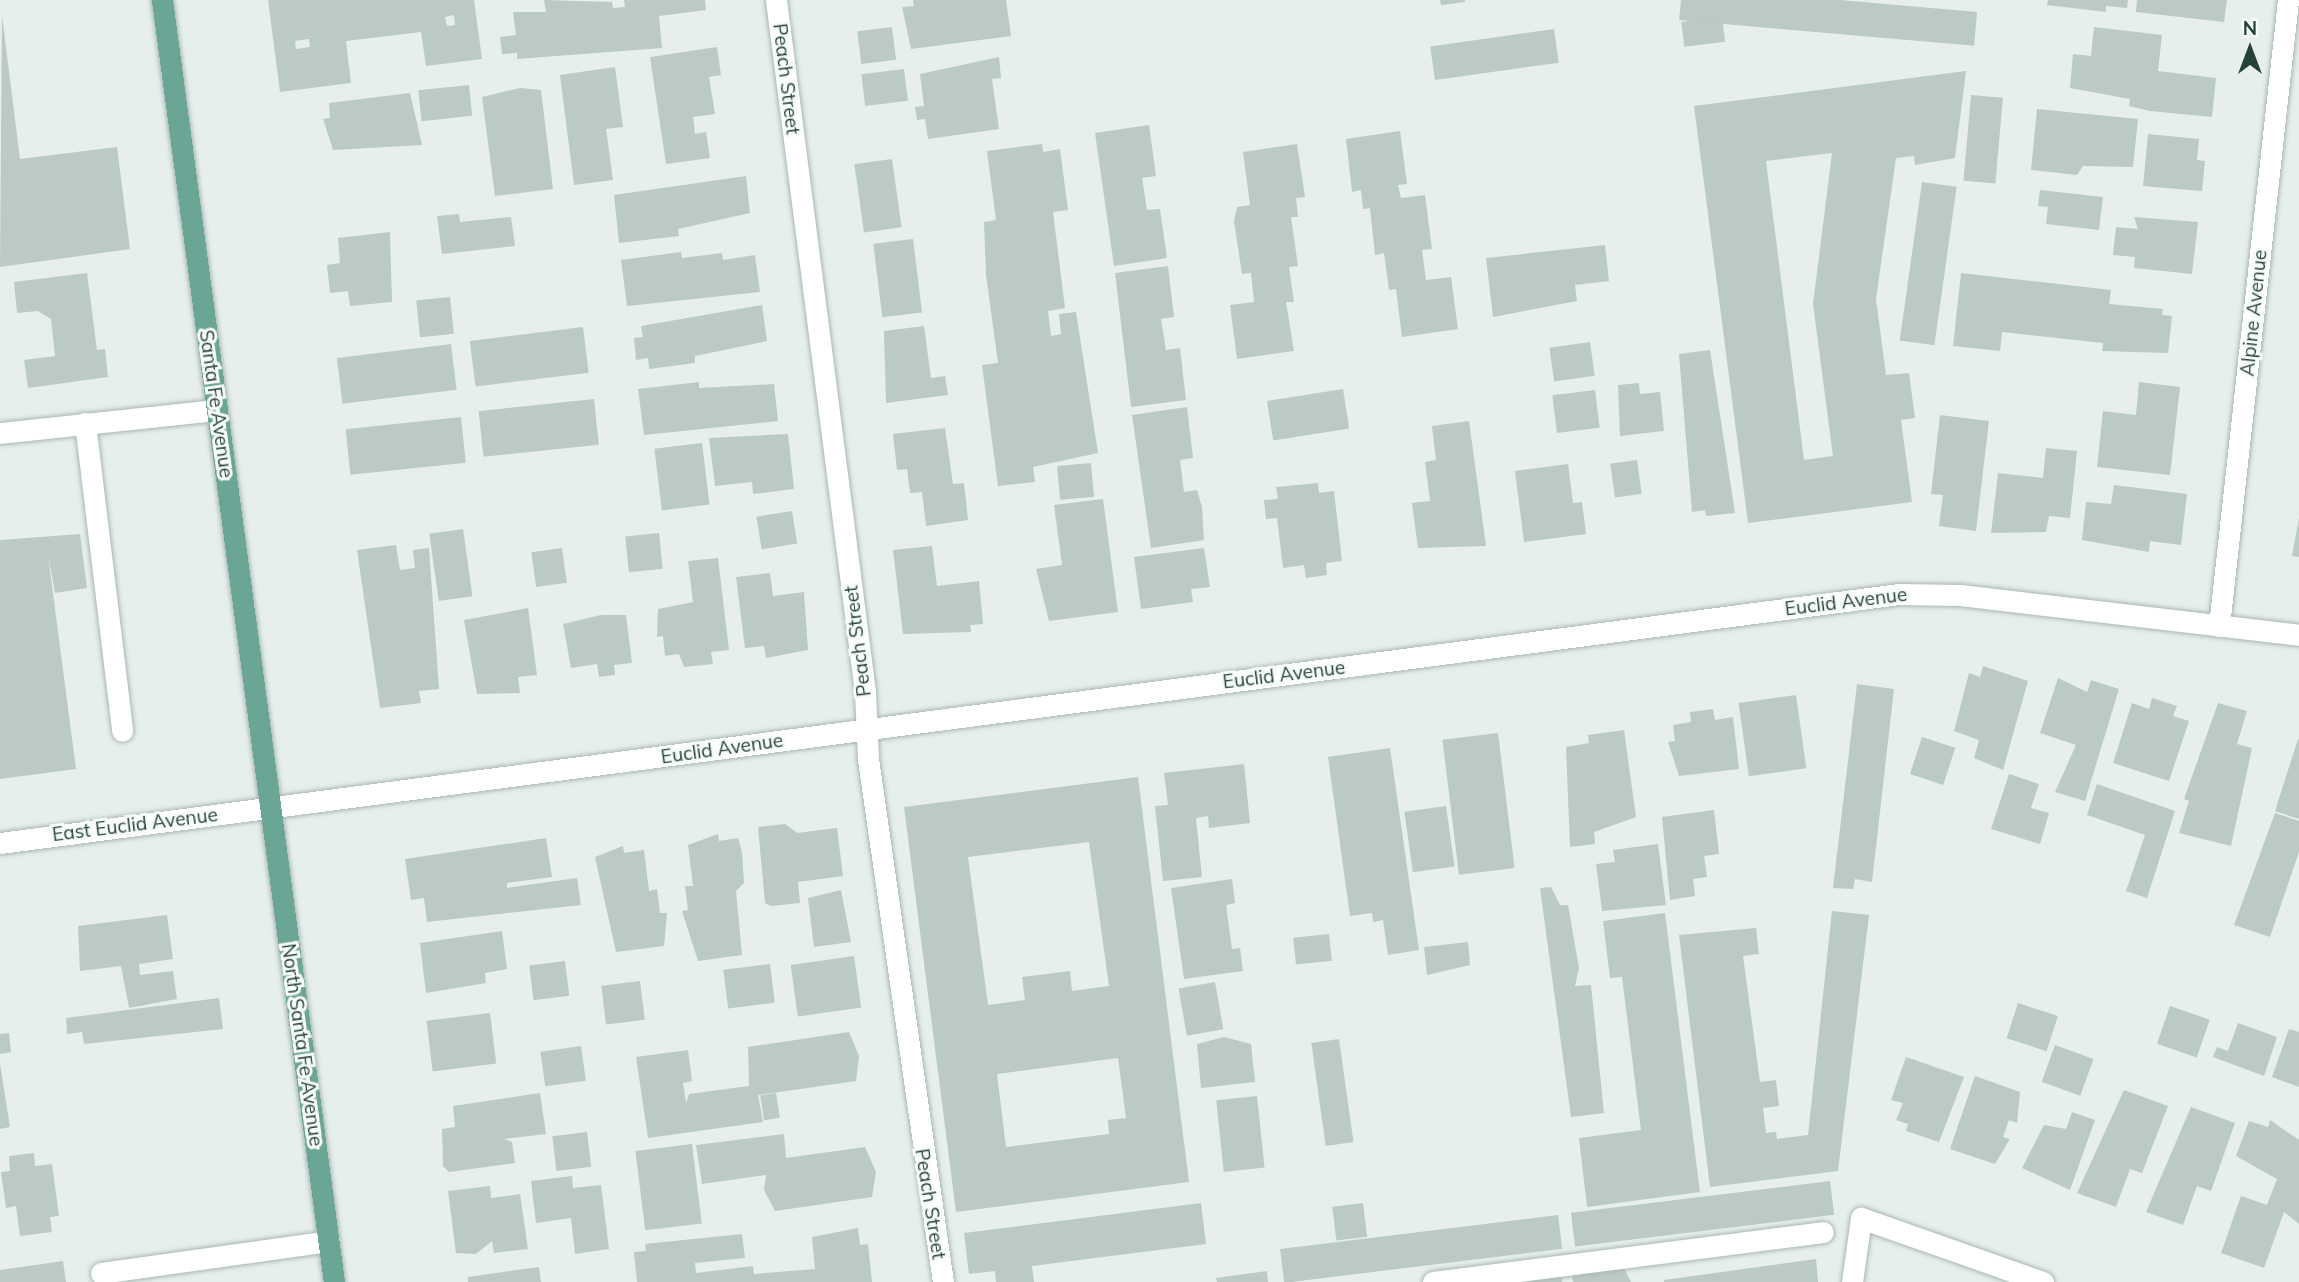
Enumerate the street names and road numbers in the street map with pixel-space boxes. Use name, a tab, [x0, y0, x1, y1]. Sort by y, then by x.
street label: Peach Street	[768, 22, 804, 136]
street label: Alpine Avenue	[2236, 249, 2272, 377]
street label: Santa Fe Avenue	[194, 329, 238, 479]
street label: Euclid Avenue	[1784, 583, 1908, 621]
street label: Peach Street	[840, 584, 876, 698]
street label: Euclid Avenue	[1222, 656, 1346, 694]
street label: Euclid Avenue	[659, 729, 785, 769]
street label: East Euclid Avenue	[51, 804, 219, 846]
street label: North Santa Fe Avenue	[276, 942, 328, 1148]
street label: Peach Street	[910, 1147, 950, 1261]

